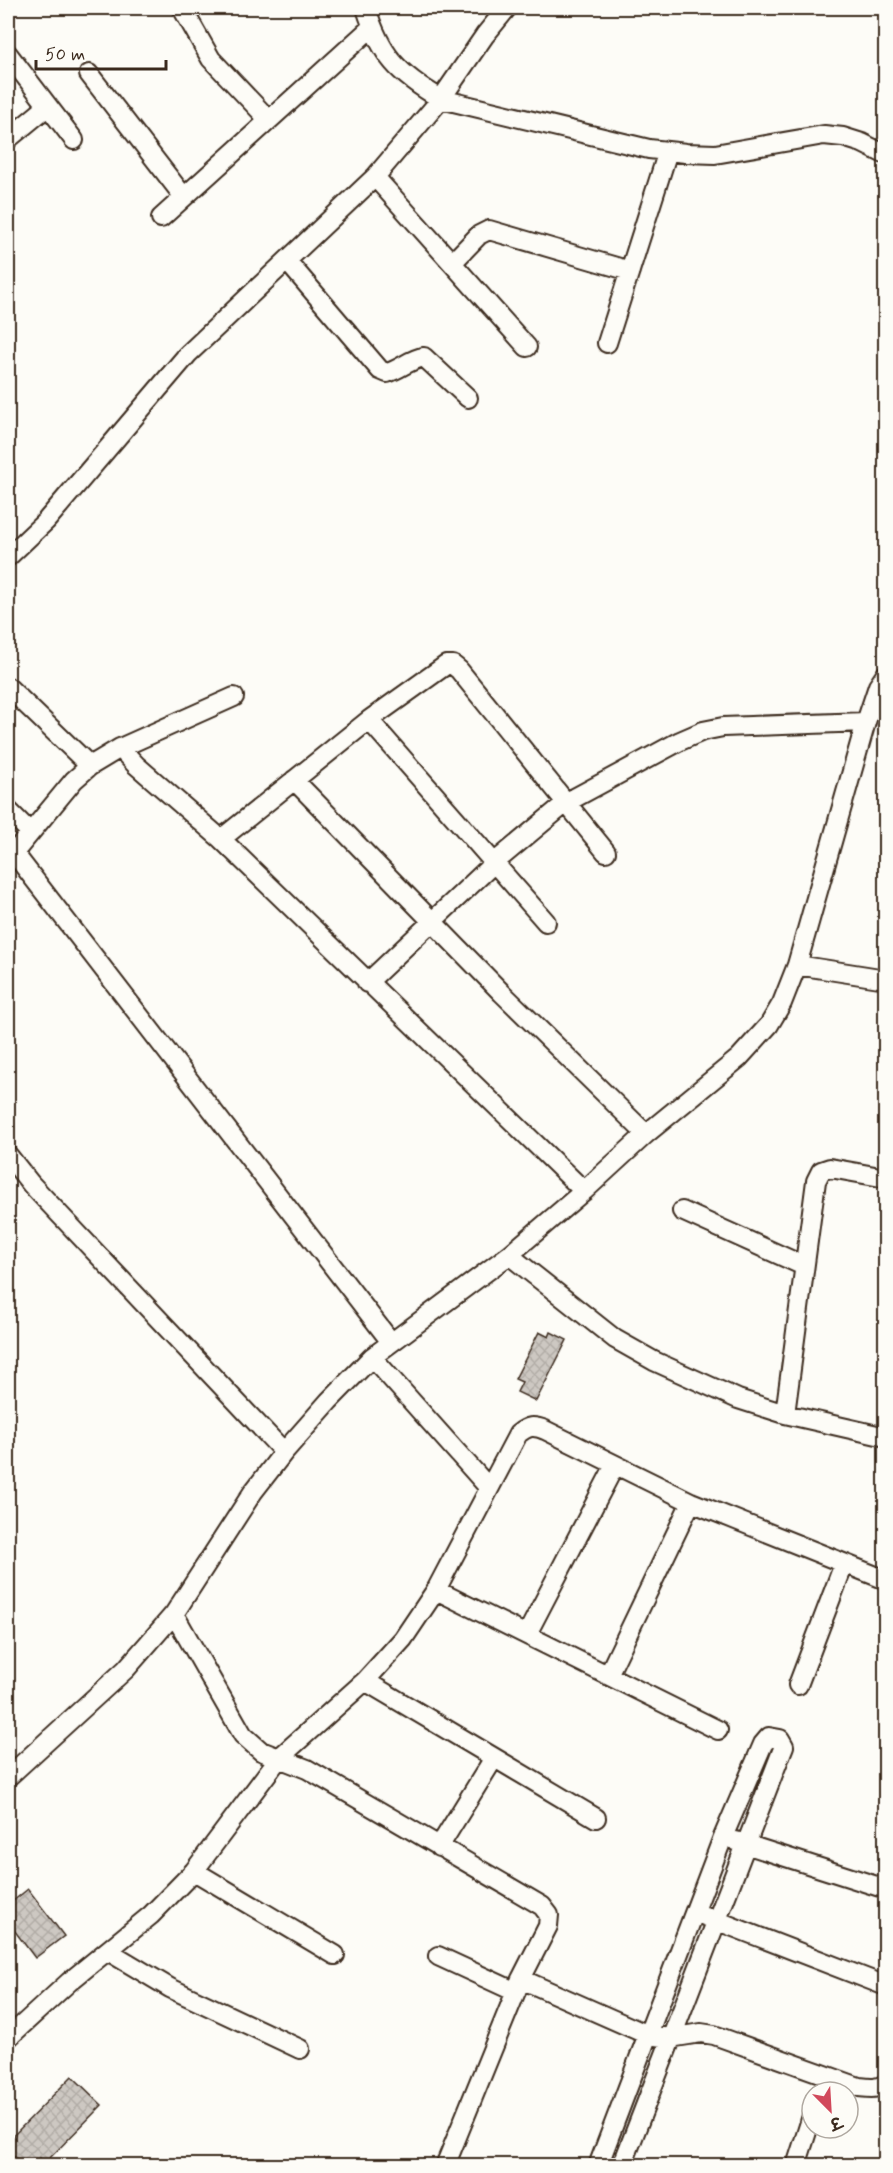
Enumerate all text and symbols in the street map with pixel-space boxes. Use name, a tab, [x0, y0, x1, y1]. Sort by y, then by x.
scale bar	[36, 33, 166, 71]
text: 50 m	[45, 43, 85, 67]
north arrow	[800, 2080, 860, 2140]
text: उ	[825, 2110, 846, 2135]

